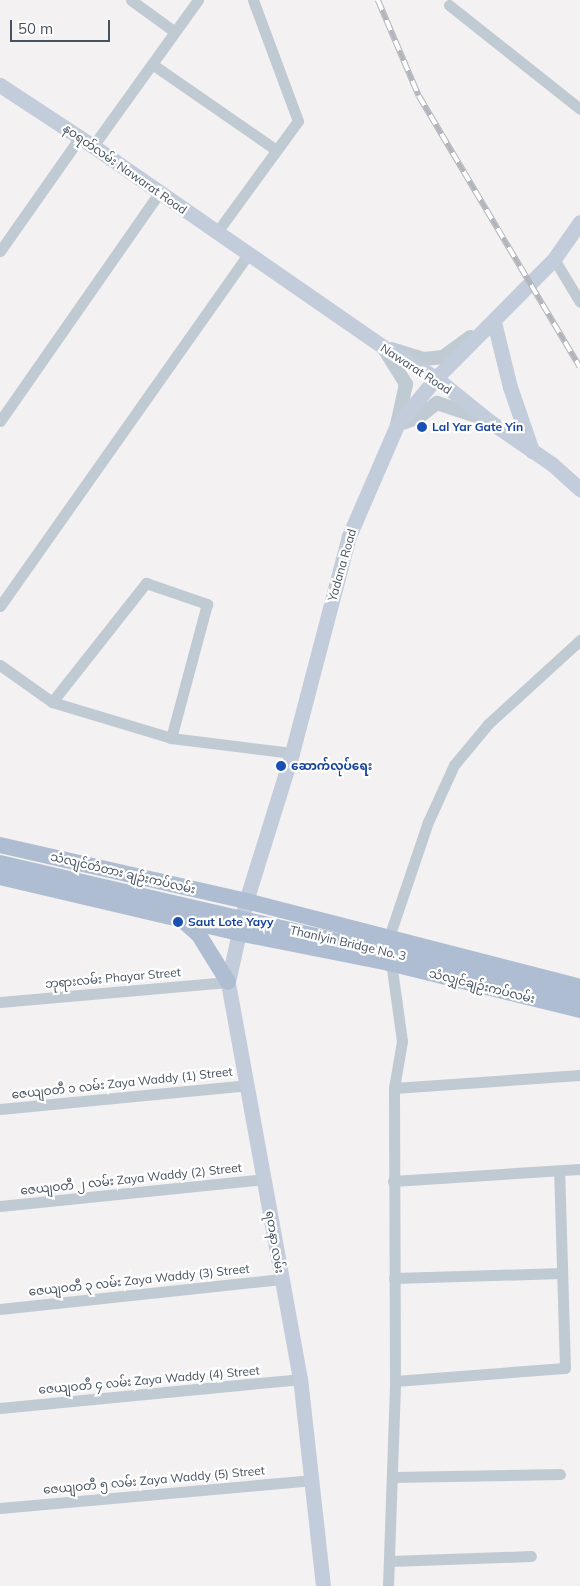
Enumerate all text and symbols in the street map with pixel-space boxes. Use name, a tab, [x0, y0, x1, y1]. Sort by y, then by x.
scale bar	[12, 10, 112, 42]
text: 50 m	[18, 19, 53, 38]
street label: နဝရတ်လမ်း Nawarat Road	[60, 121, 190, 217]
street label: Nawarat Road	[378, 341, 454, 397]
place label: Lal Yar Gate Yin	[432, 420, 523, 434]
marker: Lal Yar Gate Yin	[416, 421, 428, 433]
street label: Yadana Road	[325, 527, 359, 603]
place label: ဆောက်လုပ်ရေး	[291, 759, 372, 773]
marker: ဆောက်လုပ်ရေး	[275, 760, 287, 772]
street label: သံလျင်တံတား ချဉ်းကပ်လမ်း	[49, 849, 197, 897]
place label: Saut Lote Yayy	[188, 915, 274, 929]
marker: Saut Lote Yayy	[172, 916, 184, 928]
street label: Thanlyin Bridge No. 3	[288, 923, 408, 963]
street label: ဘုရားလမ်း Phayar Street	[44, 965, 182, 991]
street label: သံလျှင်ချဉ်းကပ်လမ်း	[428, 966, 536, 1006]
street label: ဇေယျဝတီ ၁ လမ်း Zaya Waddy (1) Street	[11, 1064, 233, 1102]
street label: ဇေယျဝတီ ၂ လမ်း Zaya Waddy (2) Street	[19, 1160, 243, 1198]
street label: ရတနာ လမ်း	[263, 1210, 287, 1274]
street label: ဇေယျဝတီ ၃ လမ်း Zaya Waddy (3) Street	[28, 1261, 250, 1299]
street label: ဇေယျဝတီ ၄ လမ်း Zaya Waddy (4) Street	[38, 1363, 260, 1397]
street label: ဇေယျဝတီ ၅ လမ်း Zaya Waddy (5) Street	[42, 1463, 266, 1497]

